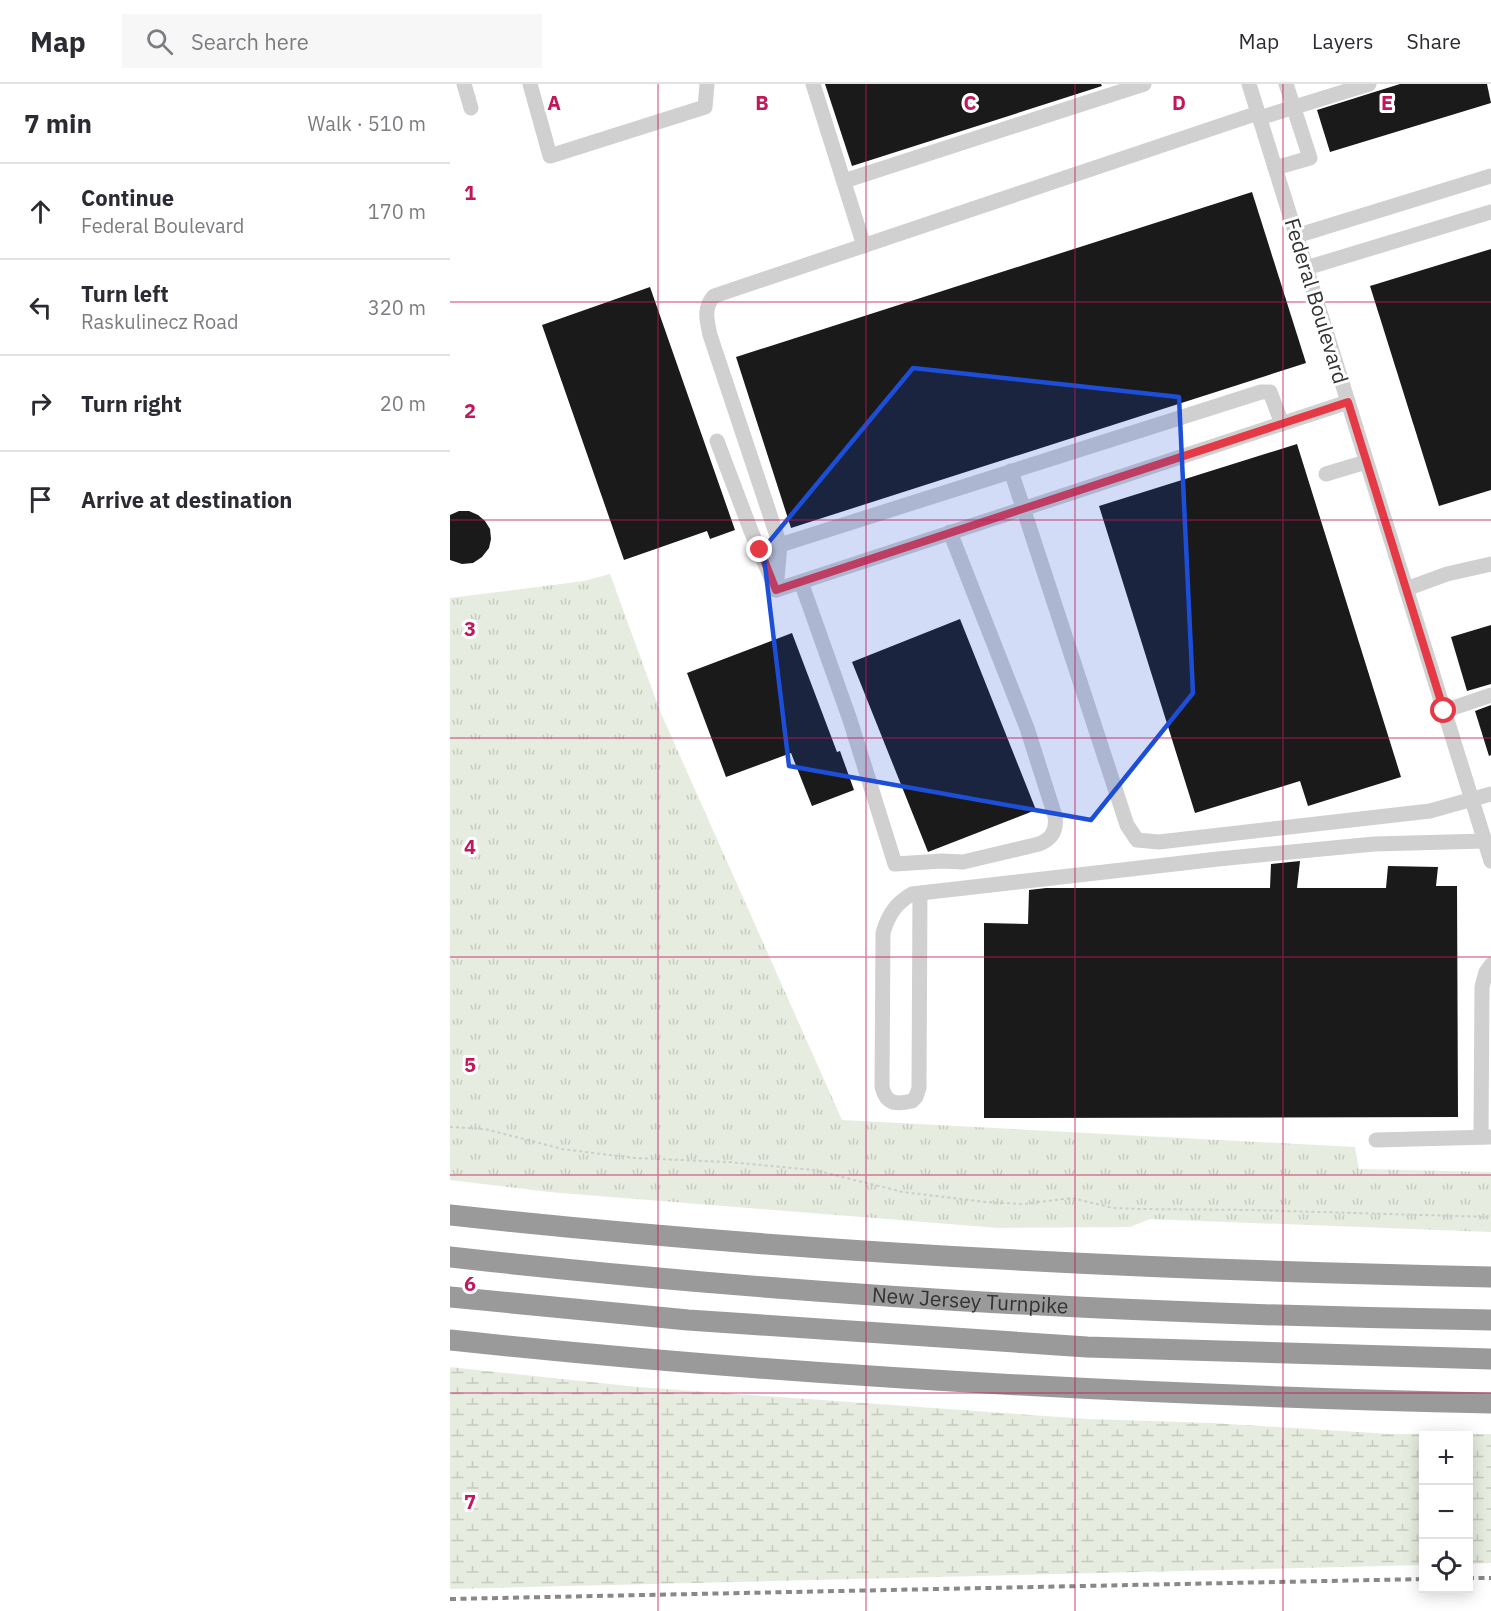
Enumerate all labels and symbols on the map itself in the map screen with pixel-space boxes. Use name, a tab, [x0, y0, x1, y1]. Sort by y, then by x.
text: A	[547, 89, 561, 116]
text: B	[755, 89, 769, 116]
text: C	[963, 89, 977, 116]
text: D	[1172, 89, 1186, 116]
text: E	[1381, 89, 1393, 116]
text: 1	[464, 179, 476, 206]
street label: Federal Boulevard	[1278, 215, 1355, 387]
text: 2	[464, 397, 476, 424]
route end	[746, 536, 772, 562]
text: 3	[464, 615, 476, 642]
route start	[1430, 697, 1456, 723]
text: 4	[464, 833, 476, 860]
text: 5	[464, 1051, 476, 1078]
text: 6	[464, 1270, 476, 1297]
street label: New Jersey Turnpike	[871, 1280, 1069, 1320]
text: 7	[464, 1488, 476, 1515]

